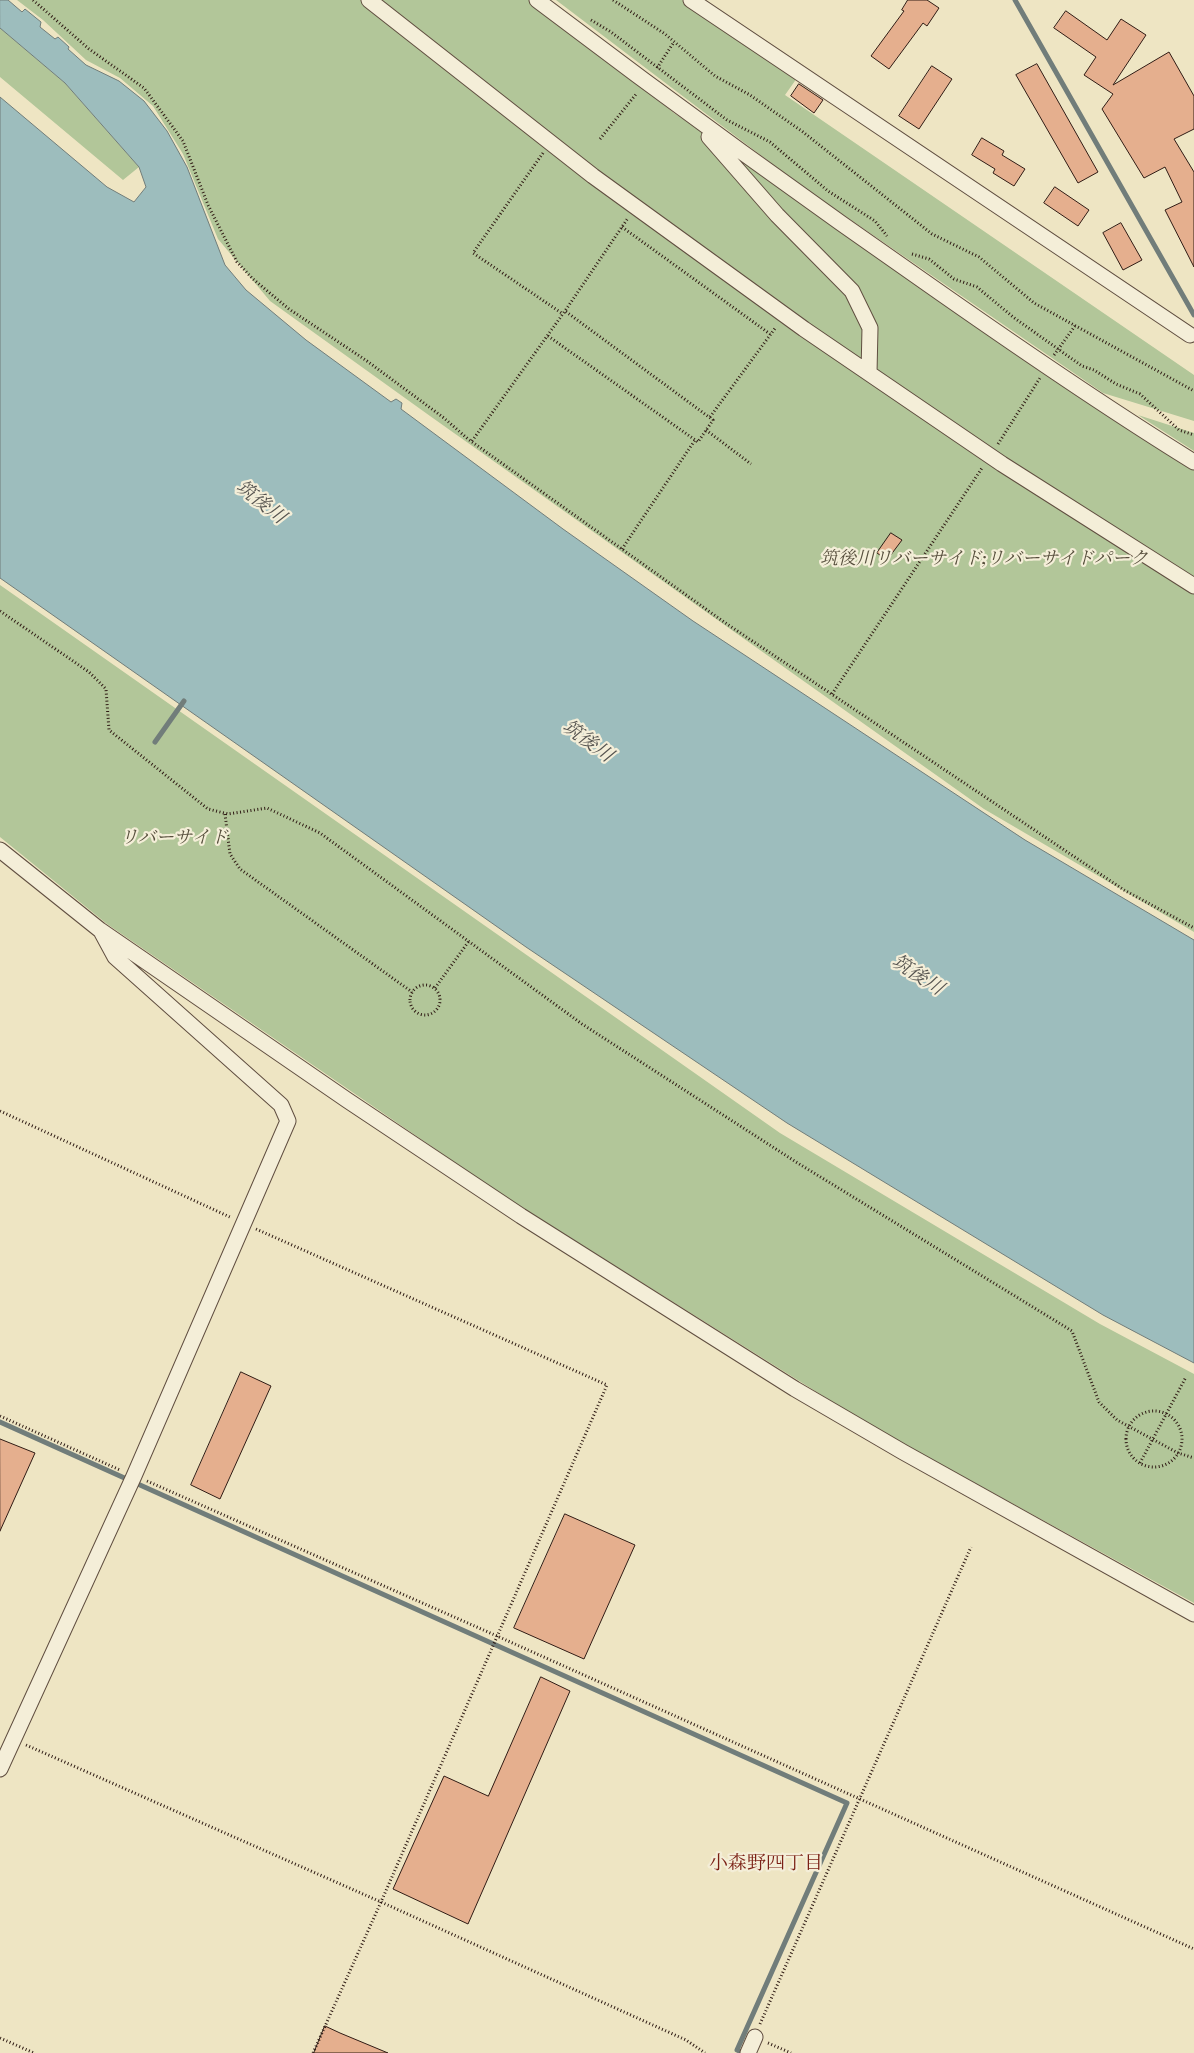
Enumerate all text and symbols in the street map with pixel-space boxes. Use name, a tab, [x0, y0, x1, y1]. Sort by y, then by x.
water label: 筑後川	[231, 476, 289, 530]
park label: 筑後川リバーサイド;リバーサイドパーク	[820, 549, 1148, 571]
water label: 筑後川	[557, 716, 617, 768]
park label: リバーサイド	[120, 828, 228, 850]
water label: 筑後川	[887, 951, 947, 1001]
district label: 小森野四丁目	[709, 1853, 823, 1875]

